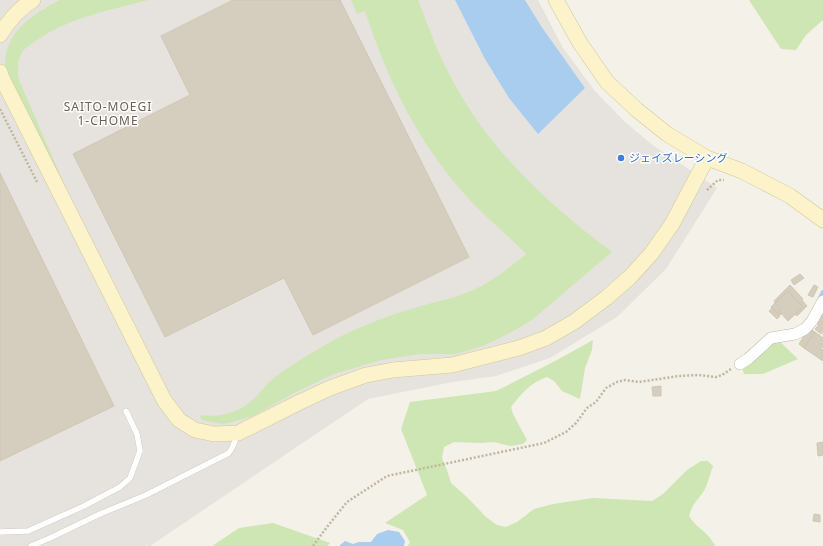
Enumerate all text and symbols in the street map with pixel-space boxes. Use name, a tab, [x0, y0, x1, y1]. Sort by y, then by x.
district label: SAITO-MOEGI 1-CHOME	[64, 98, 152, 129]
place label: ジェイズレーシング	[629, 150, 727, 165]
marker: ジェイズレーシング	[616, 153, 626, 163]

